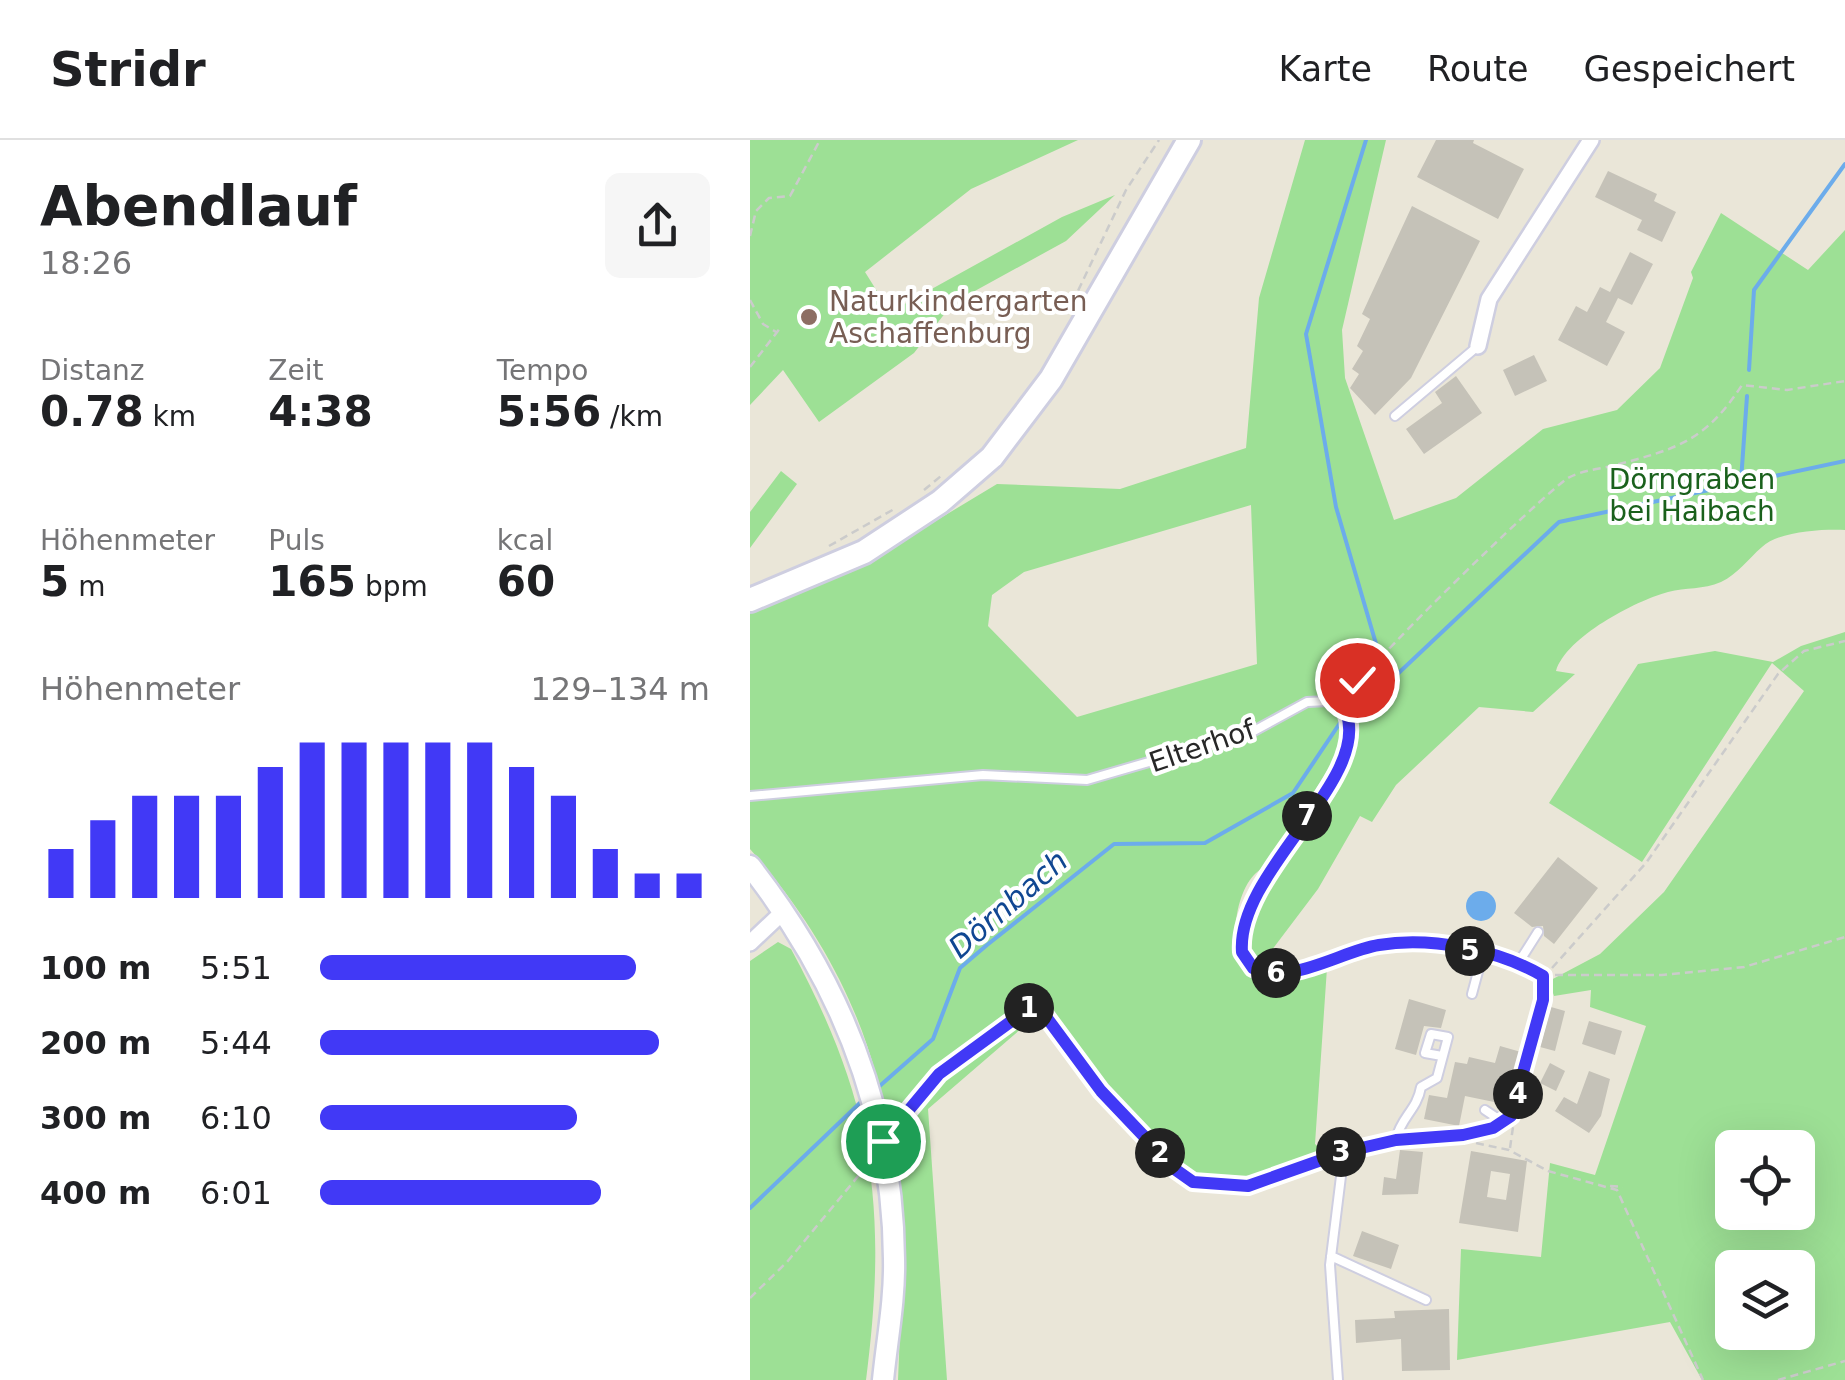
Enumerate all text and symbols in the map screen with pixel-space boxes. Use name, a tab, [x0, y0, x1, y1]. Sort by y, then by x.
text: Stridr	[50, 41, 206, 97]
text: Karte	[1279, 49, 1372, 89]
text: Route	[1427, 49, 1529, 89]
text: Gespeichert	[1584, 49, 1795, 89]
button: share	[605, 173, 710, 278]
text: Abendlauf	[40, 174, 357, 238]
text: 18:26	[40, 244, 132, 282]
place label: Naturkindergarten Aschaffenburg	[829, 285, 1088, 350]
marker: Naturkindergarten Aschaffenburg	[798, 306, 820, 328]
text: Distanz	[40, 354, 145, 387]
text: Zeit	[268, 354, 324, 387]
text: Tempo	[497, 354, 588, 387]
text: 0.78	[40, 387, 144, 436]
text: 4:38	[268, 387, 373, 436]
text: 5:56	[497, 387, 601, 436]
text: km	[144, 400, 196, 433]
text: /km	[601, 400, 663, 433]
park label: Dörngraben bei Haibach	[1609, 463, 1775, 528]
text: Höhenmeter	[40, 524, 215, 557]
text: Puls	[268, 524, 325, 557]
text: kcal	[497, 524, 553, 557]
text: 5	[40, 557, 69, 606]
text: 165	[268, 557, 356, 606]
text: 60	[497, 557, 555, 606]
text: m	[69, 570, 105, 603]
text: bpm	[356, 570, 428, 603]
pin	[1315, 638, 1400, 723]
icon: check	[1330, 653, 1385, 708]
text: Höhenmeter	[40, 670, 240, 708]
text: 129–134 m	[531, 670, 710, 708]
street label: Elterhof	[1145, 712, 1260, 779]
pin: 7	[1282, 791, 1332, 841]
text: 7	[1297, 799, 1317, 832]
water label: Dörnbach	[942, 843, 1074, 965]
pin: 5	[1445, 926, 1495, 976]
text: 5	[1460, 934, 1480, 967]
pin: 6	[1251, 948, 1301, 998]
text: 100 m	[40, 949, 151, 987]
text: 5:51	[200, 949, 272, 987]
text: 6	[1266, 956, 1286, 989]
pin: 1	[1004, 983, 1054, 1033]
text: 1	[1019, 991, 1039, 1024]
text: 200 m	[40, 1024, 151, 1062]
text: 5:44	[200, 1024, 272, 1062]
pin: 4	[1493, 1069, 1543, 1119]
text: 4	[1508, 1077, 1528, 1110]
text: 300 m	[40, 1099, 151, 1137]
text: 6:10	[200, 1099, 272, 1137]
pin	[841, 1099, 926, 1184]
icon: arrive	[856, 1114, 911, 1169]
pin: 3	[1316, 1127, 1366, 1177]
pin: 2	[1135, 1128, 1185, 1178]
map controls	[1715, 1130, 1815, 1350]
button: locate	[1715, 1130, 1815, 1230]
text: 3	[1331, 1135, 1351, 1168]
text: 2	[1150, 1136, 1170, 1169]
text: 400 m	[40, 1174, 151, 1212]
text: 6:01	[200, 1174, 272, 1212]
button: layers	[1715, 1250, 1815, 1350]

